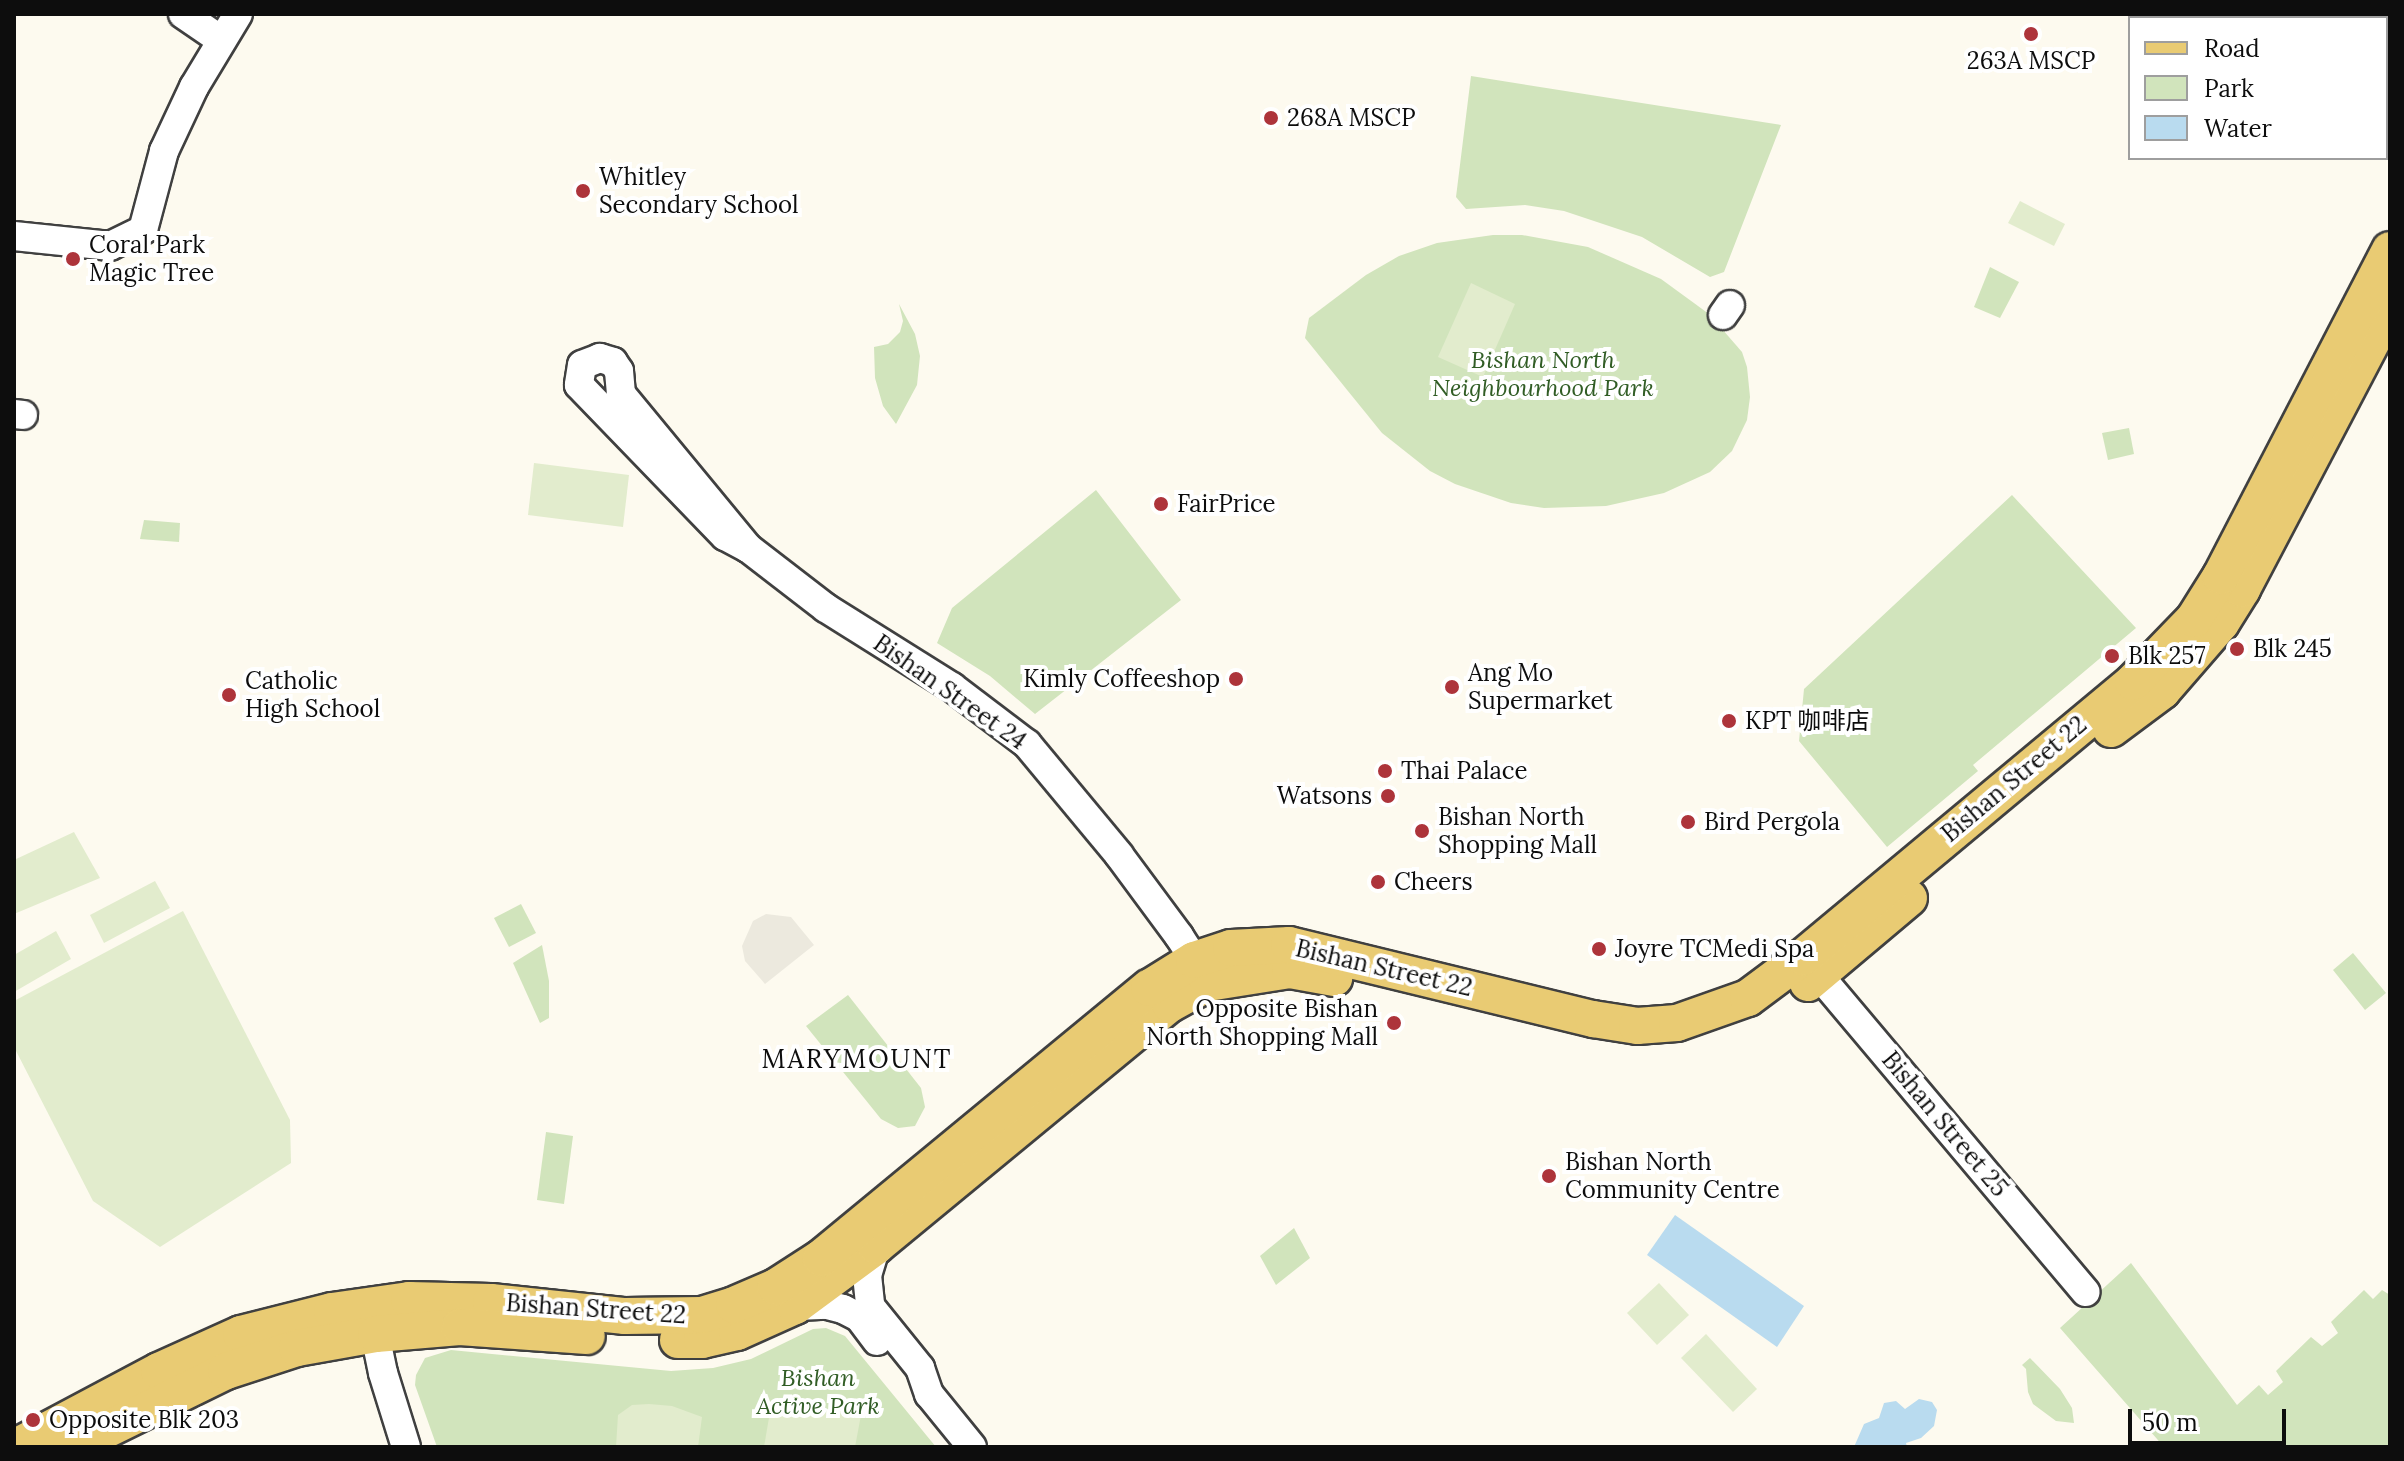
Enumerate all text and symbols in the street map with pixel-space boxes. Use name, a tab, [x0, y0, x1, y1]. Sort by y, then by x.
legend	[2128, 16, 2388, 160]
marker: 263A MSCP	[2022, 25, 2040, 43]
text: Road	[2204, 33, 2260, 64]
place label: 263A MSCP	[1967, 47, 2095, 75]
text: Park	[2204, 73, 2254, 104]
place label: 268A MSCP	[1287, 104, 1416, 132]
marker: 268A MSCP	[1262, 109, 1280, 127]
text: Water	[2204, 113, 2272, 144]
place label: Whitley Secondary School	[599, 163, 799, 219]
marker: Whitley Secondary School	[574, 182, 592, 200]
place label: Coral Park Magic Tree	[89, 231, 214, 287]
marker: Coral Park Magic Tree	[64, 250, 82, 268]
park label: Bishan North Neighbourhood Park	[1432, 346, 1654, 402]
place label: FairPrice	[1177, 490, 1276, 518]
marker: FairPrice	[1152, 495, 1170, 513]
street label: Bishan Street 24	[868, 629, 1032, 755]
place label: Blk 245	[2253, 635, 2332, 663]
marker: Blk 245	[2228, 640, 2246, 658]
place label: Blk 257	[2128, 642, 2205, 670]
marker: Blk 257	[2103, 647, 2121, 665]
place label: Ang Mo Supermarket	[1468, 659, 1613, 715]
place label: Kimly Coffeeshop	[1023, 665, 1220, 693]
place label: Catholic High School	[245, 667, 380, 723]
marker: Kimly Coffeeshop	[1227, 670, 1245, 688]
marker: Ang Mo Supermarket	[1443, 678, 1461, 696]
marker: Catholic High School	[220, 686, 238, 704]
place label: KPT 咖啡店	[1745, 707, 1870, 735]
street label: Bishan Street 22	[1936, 710, 2092, 848]
marker: KPT 咖啡店	[1720, 712, 1738, 730]
place label: Thai Palace	[1401, 757, 1528, 785]
marker: Thai Palace	[1376, 762, 1394, 780]
place label: Watsons	[1277, 782, 1372, 810]
marker: Watsons	[1379, 787, 1397, 805]
place label: Bishan North Shopping Mall	[1438, 803, 1597, 859]
place label: Bird Pergola	[1704, 808, 1840, 836]
marker: Bird Pergola	[1679, 813, 1697, 831]
marker: Bishan North Shopping Mall	[1413, 822, 1431, 840]
place label: Cheers	[1394, 868, 1473, 896]
marker: Cheers	[1369, 873, 1387, 891]
street label: Bishan Street 22	[1293, 934, 1475, 1002]
place label: Joyre TCMedi Spa	[1615, 935, 1814, 963]
marker: Joyre TCMedi Spa	[1590, 940, 1608, 958]
place label: Opposite Bishan North Shopping Mall	[1146, 995, 1378, 1051]
marker: Opposite Bishan North Shopping Mall	[1385, 1014, 1403, 1032]
district label: MARYMOUNT	[762, 1043, 952, 1075]
street label: Bishan Street 25	[1876, 1046, 2014, 1202]
place label: Bishan North Community Centre	[1565, 1148, 1780, 1204]
marker: Bishan North Community Centre	[1540, 1167, 1558, 1185]
street label: Bishan Street 22	[505, 1288, 687, 1330]
park label: Bishan Active Park	[756, 1364, 880, 1420]
scale bar	[2132, 1393, 2290, 1443]
place label: Opposite Blk 203	[49, 1406, 239, 1434]
text: 50 m	[2142, 1407, 2198, 1438]
marker: Opposite Blk 203	[24, 1411, 42, 1429]

